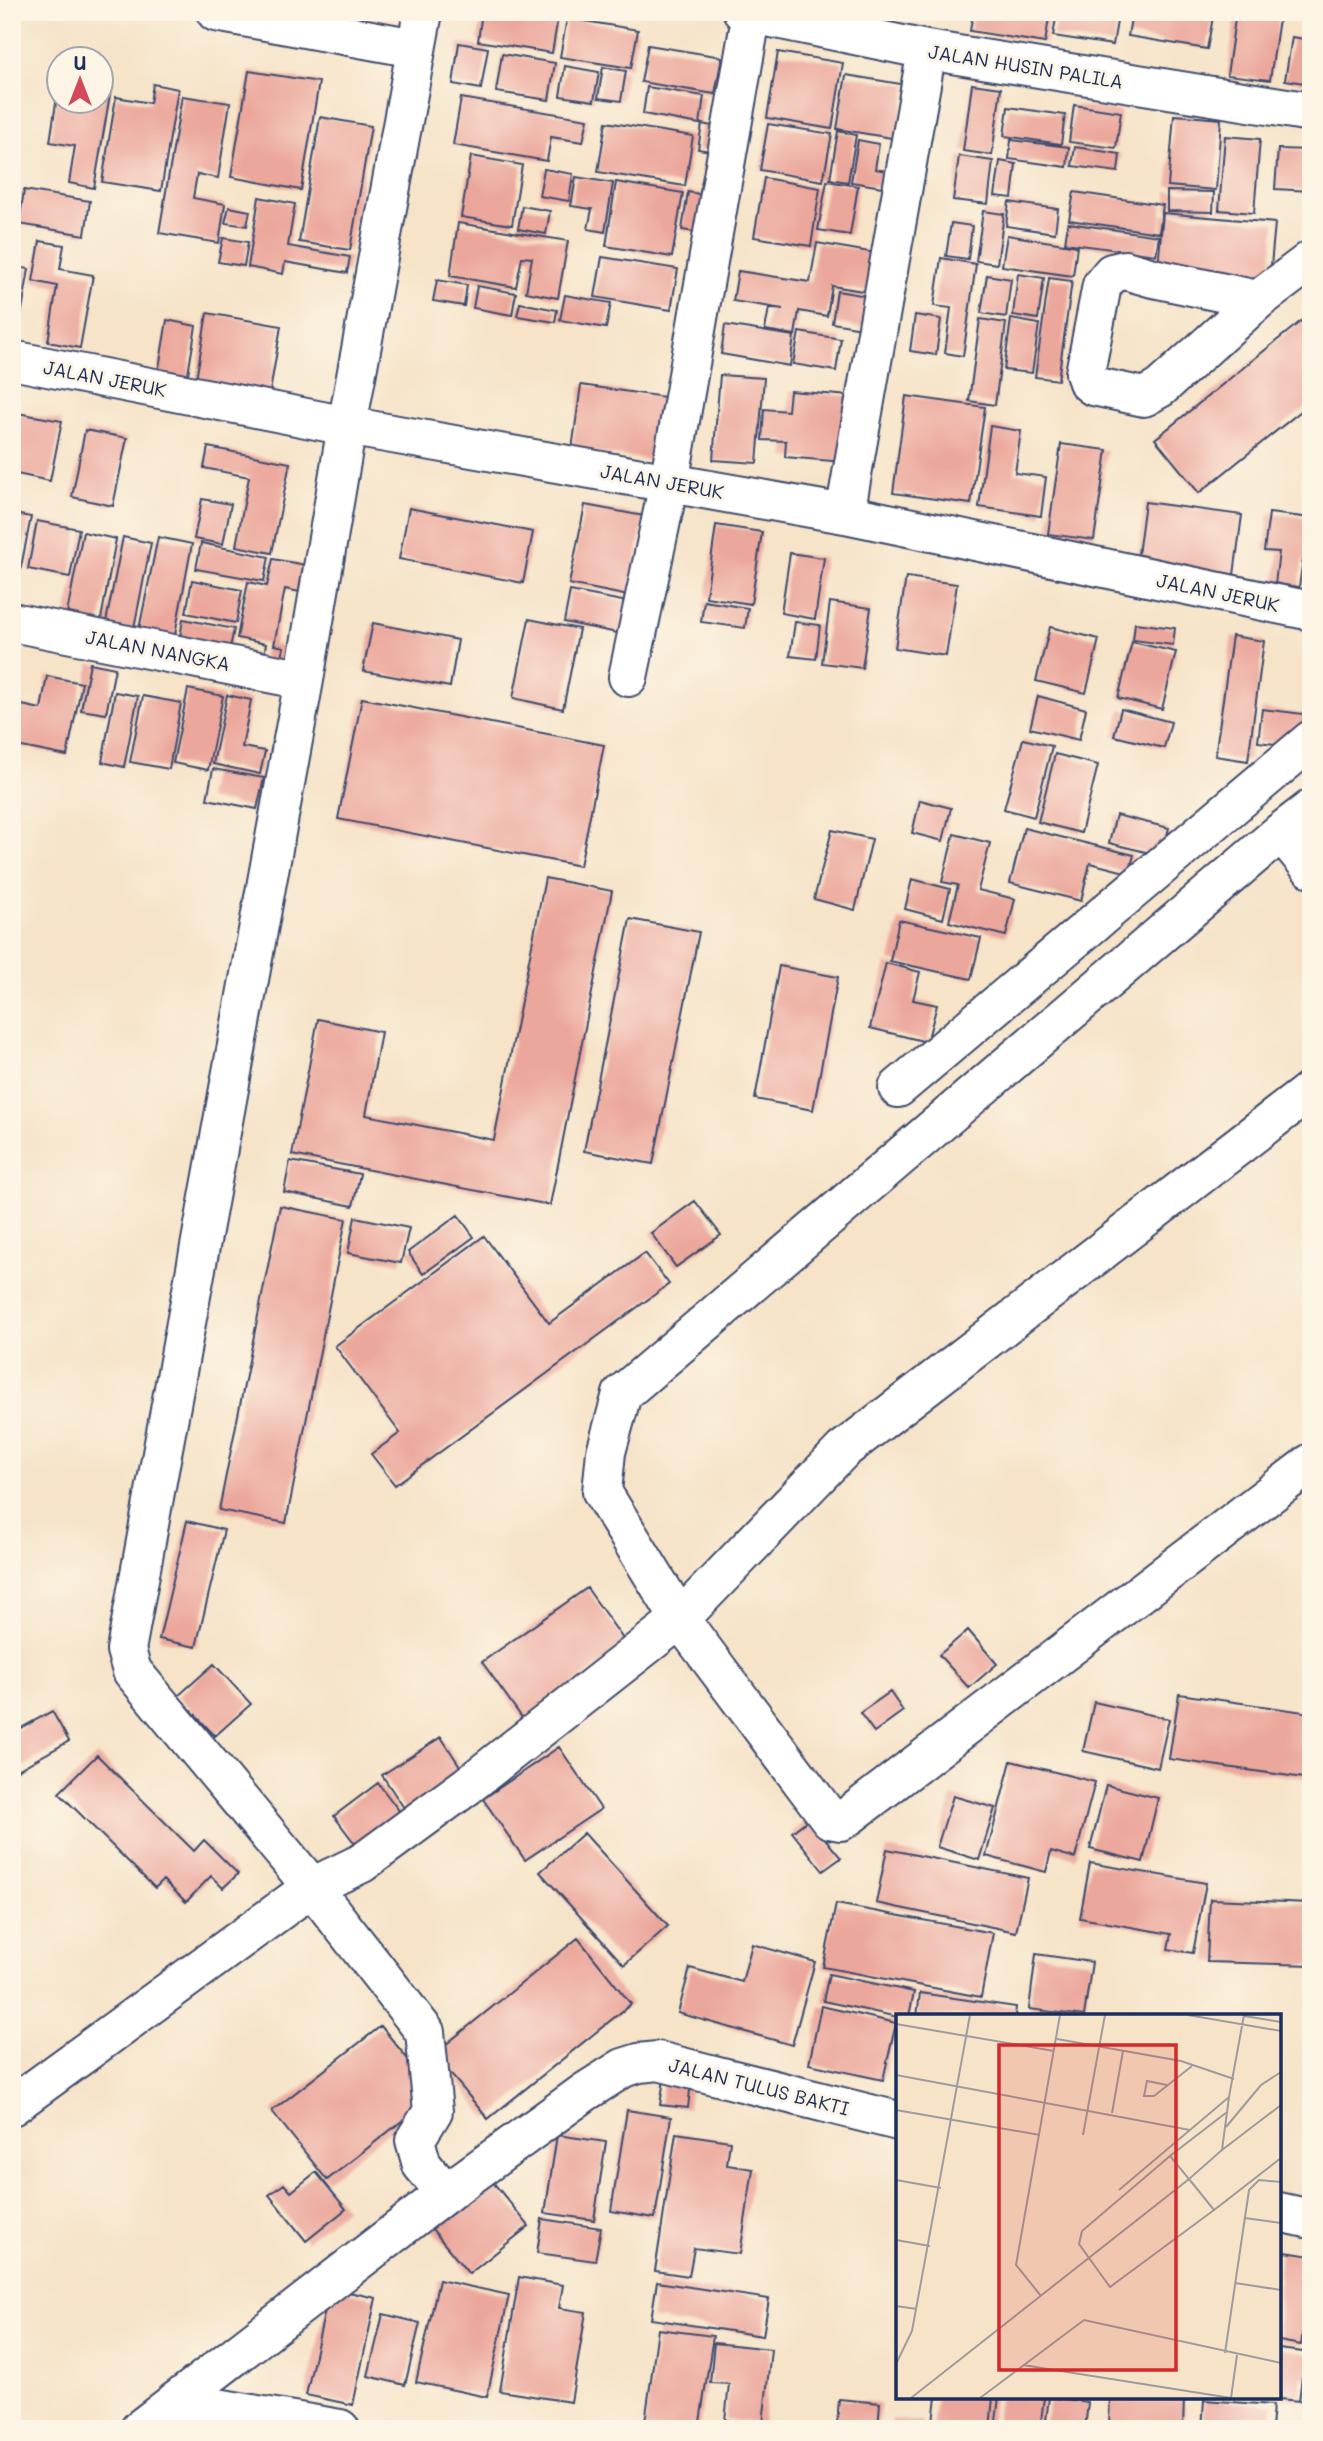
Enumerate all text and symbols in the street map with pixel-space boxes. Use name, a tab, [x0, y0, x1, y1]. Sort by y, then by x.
street label: JALAN HUSIN PALILA	[927, 38, 1125, 94]
north arrow	[46, 46, 116, 116]
text: U	[73, 50, 87, 75]
street label: JALAN JERUK	[41, 354, 169, 402]
street label: JALAN JERUK	[599, 458, 726, 504]
street label: JALAN JERUK	[1154, 567, 1282, 617]
street label: JALAN NANGKA	[84, 624, 232, 676]
inset map	[896, 2014, 1281, 2399]
street label: JALAN TULUS BAKTI	[666, 2052, 852, 2120]

